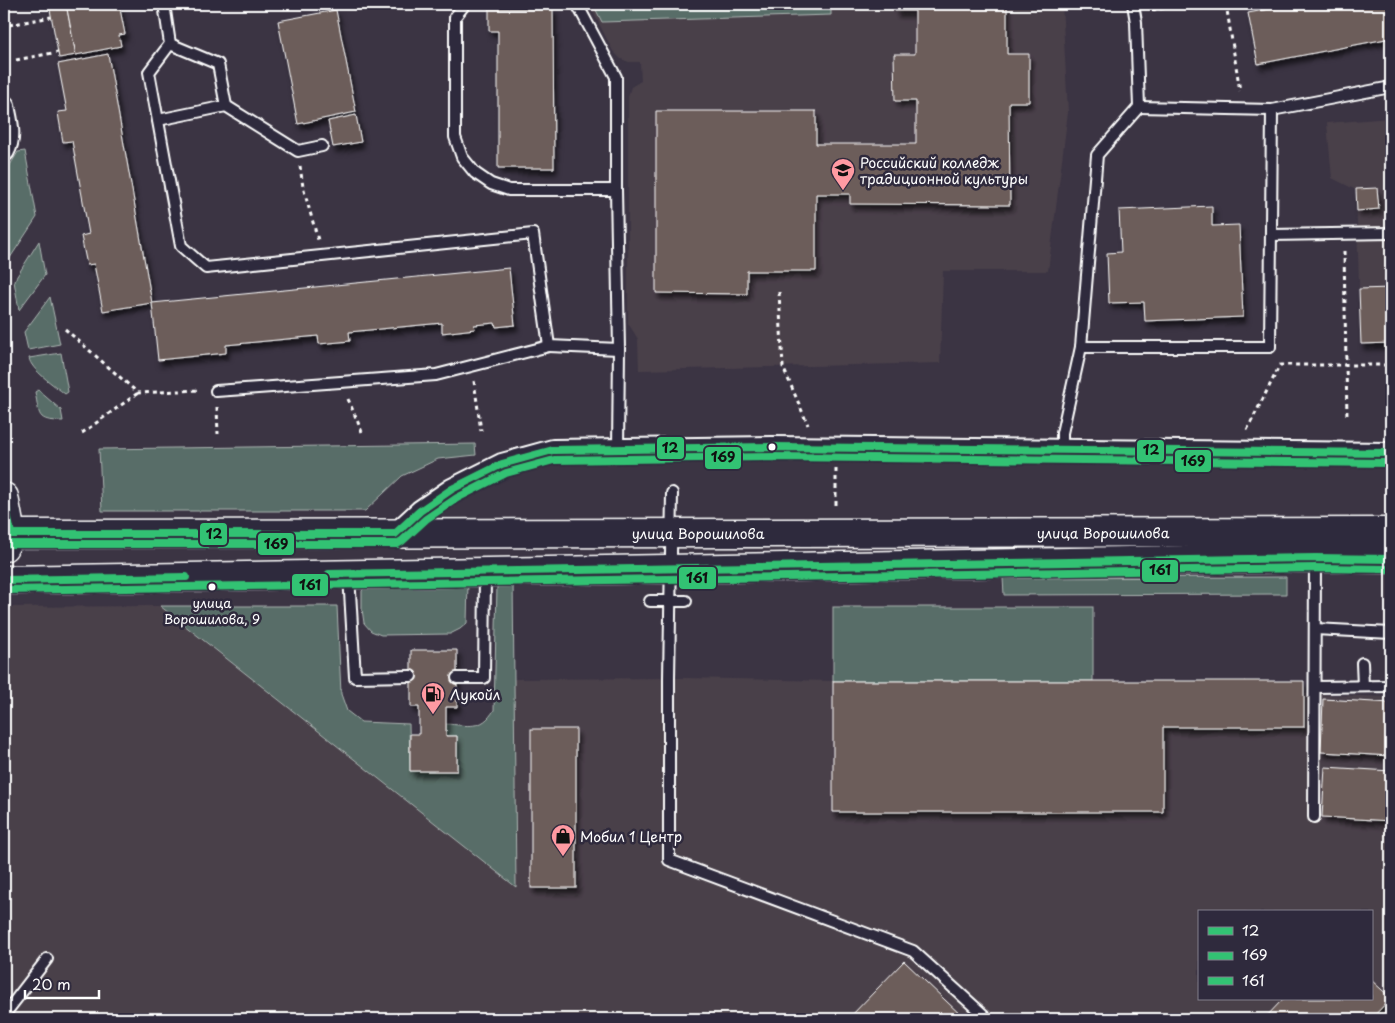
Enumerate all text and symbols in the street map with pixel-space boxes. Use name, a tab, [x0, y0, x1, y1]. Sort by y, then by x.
place label: Российский колледж традиционной культуры	[860, 152, 1028, 189]
school or university icon: Российский колледж традиционной культуры	[830, 157, 856, 191]
line badge: 12	[656, 436, 685, 460]
text: 12	[662, 437, 678, 458]
line badge: 12	[1136, 439, 1165, 463]
text: 12	[1143, 439, 1159, 460]
unlabelled marker	[767, 442, 777, 452]
line badge: 169	[704, 446, 742, 470]
text: 169	[711, 446, 735, 467]
line badge: 169	[1174, 449, 1212, 473]
text: 169	[1181, 450, 1205, 471]
line badge: 12	[199, 522, 228, 546]
street label: улица Ворошилова	[632, 522, 765, 544]
street label: улица Ворошилова	[1037, 522, 1170, 543]
text: 12	[206, 523, 222, 544]
line badge: 169	[257, 532, 295, 556]
text: 169	[264, 533, 288, 554]
line badge: 161	[1141, 559, 1179, 583]
text: 161	[1149, 559, 1171, 580]
line badge: 161	[678, 566, 717, 590]
text: 161	[686, 567, 708, 588]
line badge: 161	[291, 573, 329, 597]
text: 161	[299, 574, 321, 595]
marker: улица Ворошилова, 9	[207, 582, 217, 592]
place label: улица Ворошилова, 9	[164, 593, 260, 628]
fuel station icon: Лукойл	[420, 681, 446, 715]
place label: Лукойл	[450, 684, 500, 705]
shop icon: Мобил 1 Центр	[550, 823, 576, 857]
place label: Мобил 1 Центр	[580, 826, 682, 847]
legend	[1198, 910, 1372, 1000]
text: 12	[1242, 918, 1259, 941]
text: 169	[1242, 942, 1268, 965]
scale bar	[25, 968, 99, 1000]
text: 161	[1242, 968, 1264, 991]
text: 20 m	[32, 972, 71, 995]

